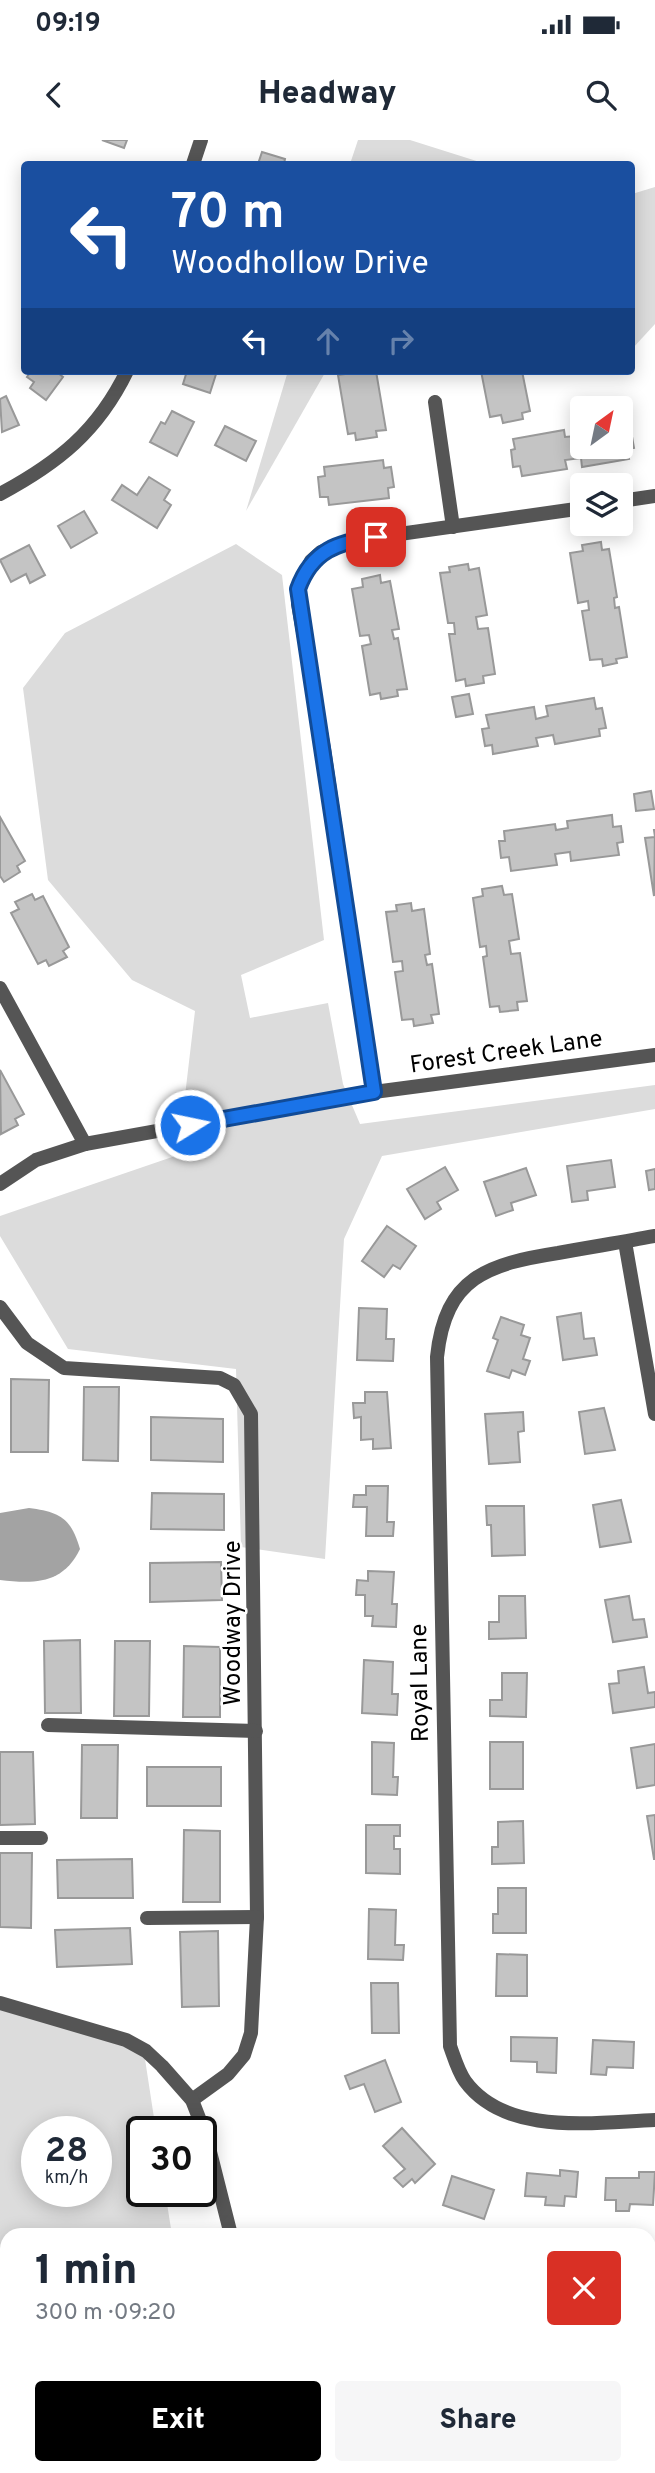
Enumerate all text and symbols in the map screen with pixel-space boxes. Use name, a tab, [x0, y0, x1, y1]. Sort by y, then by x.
text: 09:19	[35, 8, 101, 41]
text: Headway	[258, 75, 397, 115]
icon: back	[35, 76, 73, 114]
icon: search	[582, 76, 620, 114]
text: 70 m	[171, 184, 285, 246]
icon: left	[56, 189, 147, 280]
text: Woodhollow Drive	[171, 245, 429, 285]
icon: left	[236, 322, 274, 360]
icon: ahead	[309, 322, 347, 360]
icon: right	[382, 322, 420, 360]
north arrow	[570, 396, 634, 458]
map controls	[570, 396, 633, 536]
button: layers	[570, 473, 633, 536]
pin	[346, 507, 406, 567]
icon: arrive	[357, 518, 395, 556]
street label: Forest Creek Lane	[408, 1025, 604, 1081]
position arrow	[153, 1088, 227, 1162]
street label: Woodway Drive	[219, 1540, 249, 1706]
street label: Royal Lane	[405, 1623, 437, 1742]
speed limit sign: 30	[126, 2116, 217, 2207]
text: 28	[45, 2130, 88, 2174]
text: km/h	[45, 2167, 88, 2190]
text: 1 min	[35, 2246, 138, 2299]
button: close	[547, 2251, 621, 2325]
text: 300 m · 09:20	[35, 2299, 176, 2328]
button: Exit	[35, 2381, 321, 2461]
button: Share	[335, 2381, 621, 2461]

